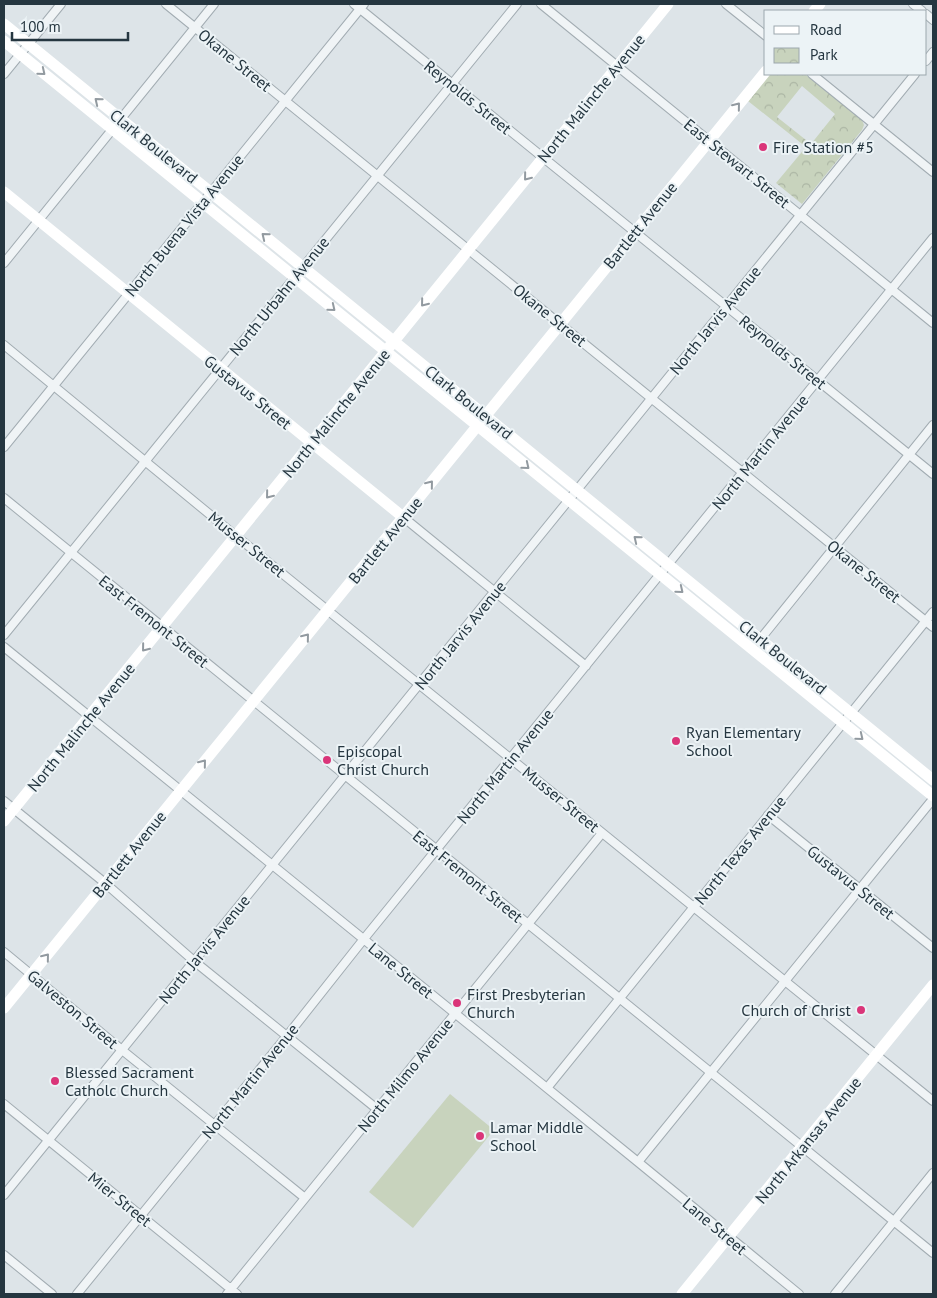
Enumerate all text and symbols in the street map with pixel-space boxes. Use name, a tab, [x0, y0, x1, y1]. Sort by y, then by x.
scale bar	[12, 10, 129, 42]
legend	[764, 10, 927, 75]
text: 100 m	[20, 17, 61, 36]
text: Road	[810, 20, 842, 39]
street label: Okane Street	[194, 24, 276, 96]
street label: North Malinche Avenue	[533, 30, 649, 166]
text: Park	[810, 45, 838, 64]
street label: Reynolds Street	[420, 56, 516, 139]
one-way arrow	[36, 67, 45, 76]
one-way arrow	[95, 97, 104, 106]
one-way arrow	[732, 103, 740, 112]
street label: Clark Boulevard	[106, 104, 202, 188]
street label: East Stewart Street	[680, 114, 795, 212]
place label: Fire Station #5	[773, 137, 874, 157]
marker: Fire Station #5	[757, 141, 769, 153]
street label: North Buena Vista Avenue	[120, 150, 248, 300]
one-way arrow	[524, 172, 533, 181]
street label: Bartlett Avenue	[599, 178, 681, 272]
street label: North Urbahn Avenue	[225, 232, 333, 360]
one-way arrow	[262, 234, 271, 242]
street label: North Jarvis Avenue	[665, 262, 765, 378]
street label: Okane Street	[509, 279, 591, 351]
one-way arrow	[421, 298, 430, 307]
one-way arrow	[327, 303, 336, 312]
street label: Reynolds Street	[735, 311, 831, 394]
street label: North Malinche Avenue	[278, 345, 394, 481]
street label: Gustavus Street	[200, 351, 296, 434]
street label: Clark Boulevard	[421, 360, 517, 444]
street label: North Martin Avenue	[707, 390, 813, 514]
one-way arrow	[521, 460, 530, 469]
one-way arrow	[425, 480, 434, 489]
one-way arrow	[267, 489, 275, 498]
street label: Bartlett Avenue	[344, 493, 426, 587]
street label: Musser Street	[204, 507, 290, 582]
street label: Okane Street	[823, 535, 905, 607]
one-way arrow	[634, 536, 643, 545]
street label: East Fremont Street	[95, 571, 213, 672]
street label: North Jarvis Avenue	[410, 577, 510, 693]
one-way arrow	[674, 585, 683, 594]
street label: Clark Boulevard	[735, 615, 831, 699]
one-way arrow	[300, 634, 308, 643]
one-way arrow	[142, 642, 150, 651]
street label: North Malinche Avenue	[23, 659, 139, 795]
street label: North Martin Avenue	[452, 704, 558, 828]
place label: Ryan Elementary School	[686, 722, 801, 760]
one-way arrow	[854, 732, 863, 740]
marker: Ryan Elementary School	[670, 735, 682, 747]
place label: Episcopal Christ Church	[337, 741, 429, 779]
marker: Episcopal Christ Church	[321, 754, 333, 766]
one-way arrow	[198, 760, 206, 769]
street label: Musser Street	[518, 762, 604, 837]
street label: North Texas Avenue	[690, 791, 790, 909]
street label: Bartlett Avenue	[88, 807, 170, 901]
street label: East Fremont Street	[409, 826, 527, 927]
street label: Gustavus Street	[803, 841, 899, 924]
street label: North Jarvis Avenue	[154, 891, 254, 1007]
street label: Lane Street	[364, 938, 438, 1003]
one-way arrow	[40, 954, 48, 963]
street label: Galveston Street	[23, 965, 123, 1053]
place label: First Presbyterian Church	[467, 984, 586, 1022]
marker: First Presbyterian Church	[451, 997, 463, 1009]
place label: Church of Christ	[741, 1000, 852, 1020]
marker: Church of Christ	[855, 1004, 867, 1016]
street label: North Milmo Avenue	[353, 1014, 457, 1136]
street label: North Martin Avenue	[197, 1019, 303, 1143]
place label: Blessed Sacrament Catholc Church	[65, 1062, 195, 1100]
street label: North Arkansas Avenue	[751, 1073, 865, 1207]
marker: Blessed Sacrament Catholc Church	[49, 1075, 61, 1087]
place label: Lamar Middle School	[490, 1117, 584, 1155]
marker: Lamar Middle School	[474, 1130, 486, 1142]
street label: Mier Street	[84, 1167, 156, 1231]
street label: Lane Street	[679, 1193, 752, 1259]

